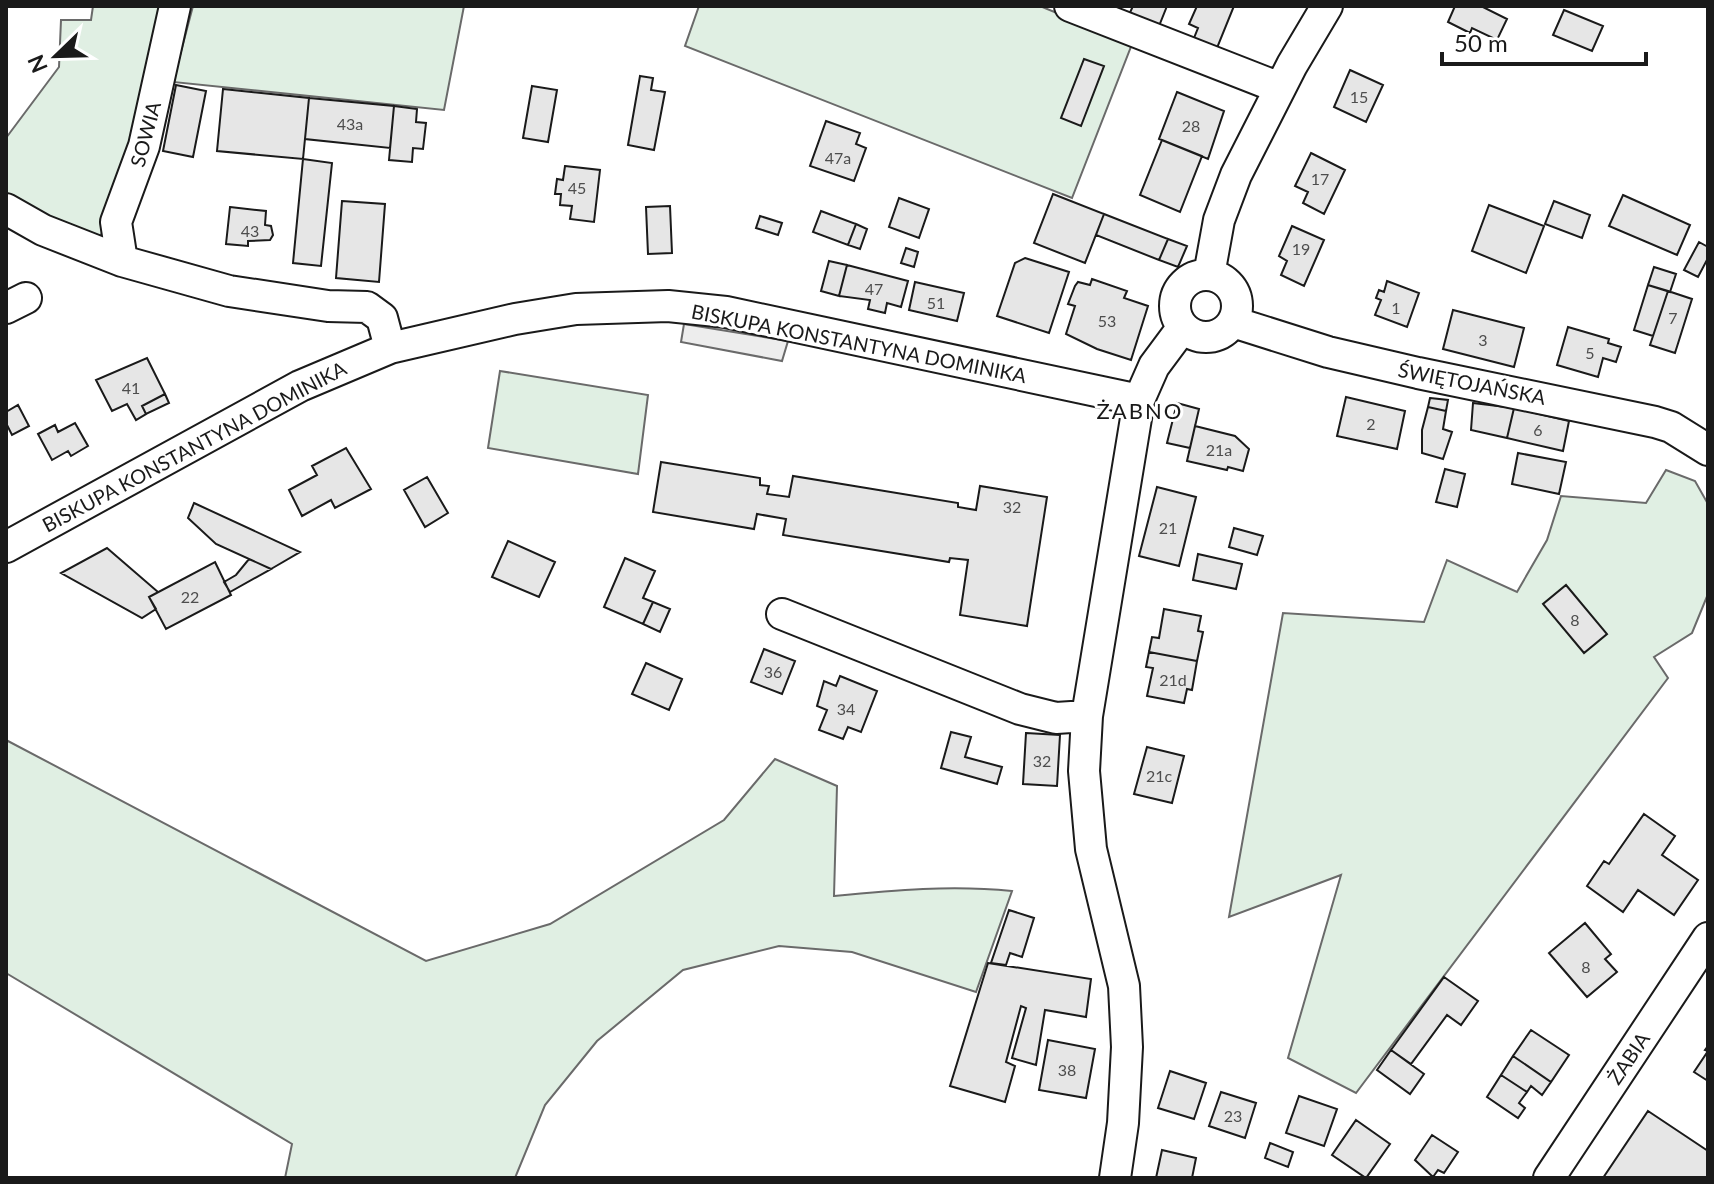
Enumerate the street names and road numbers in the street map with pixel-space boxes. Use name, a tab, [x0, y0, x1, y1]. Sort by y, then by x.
street label: SOWIA	[125, 98, 165, 169]
street label: BISKUPA KONSTANTYNA DOMINIKA	[689, 299, 1029, 387]
street label: BISKUPA KONSTANTYNA DOMINIKA	[38, 355, 350, 537]
street label: ŚWIĘTOJAŃSKA	[1396, 357, 1548, 409]
street label: ŻABIA	[1602, 1027, 1654, 1089]

